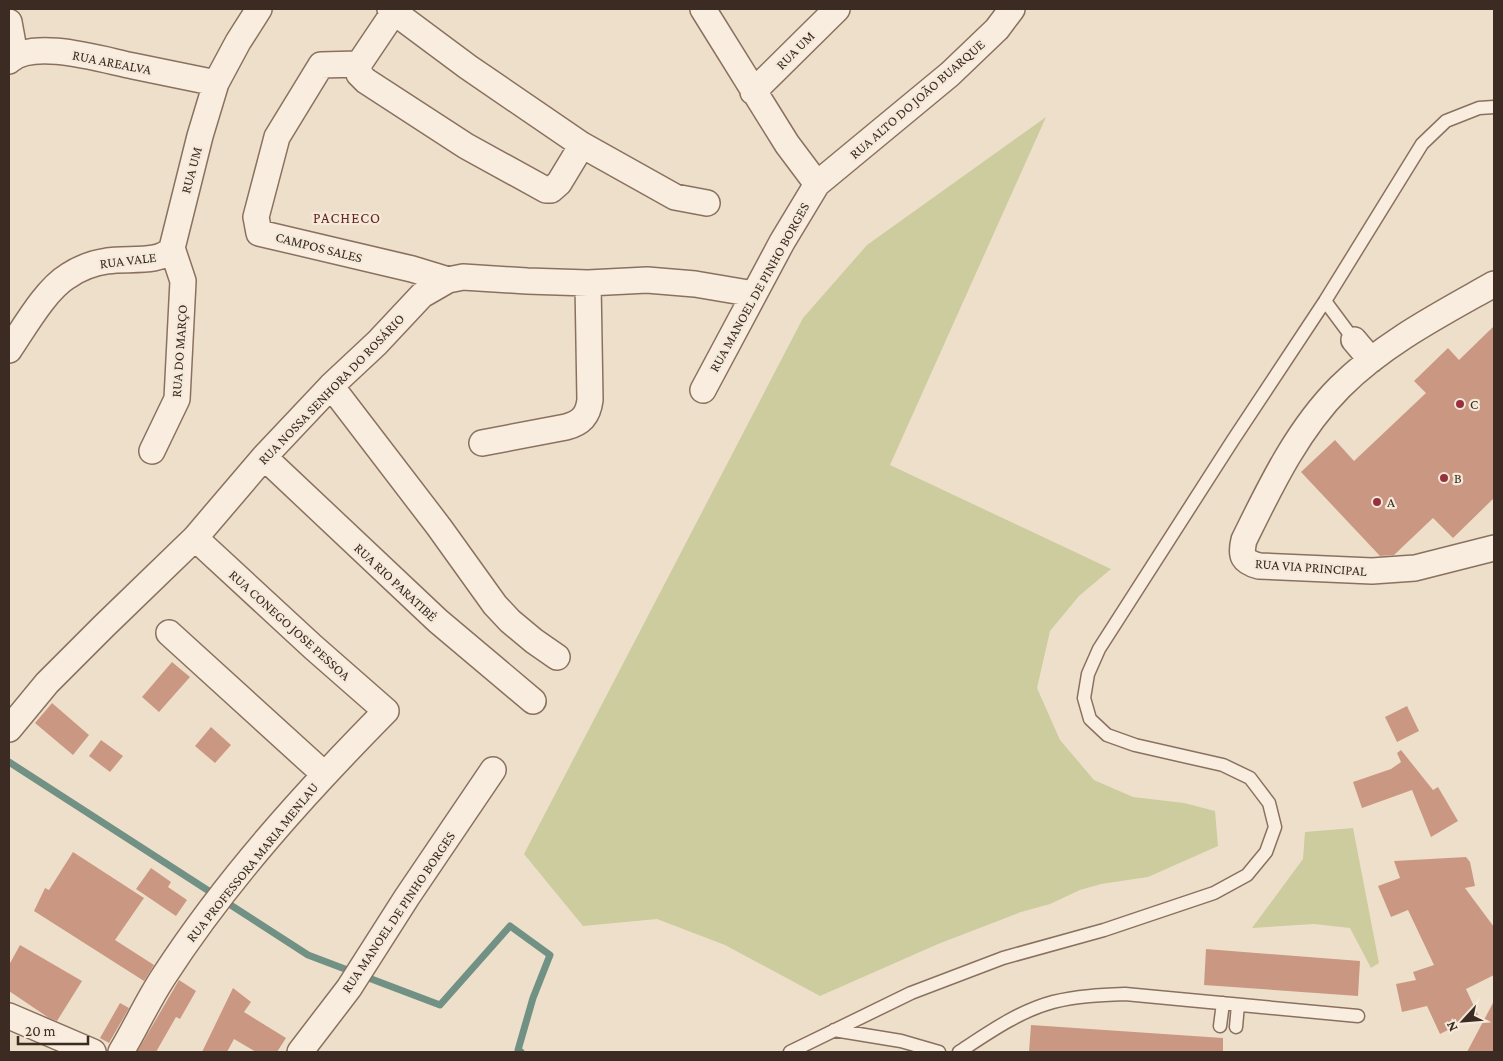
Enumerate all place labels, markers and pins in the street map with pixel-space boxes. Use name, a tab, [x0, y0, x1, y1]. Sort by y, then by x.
place label: C	[1470, 396, 1478, 412]
marker: C	[1454, 398, 1466, 410]
place label: B	[1454, 470, 1462, 486]
marker: B	[1438, 472, 1450, 484]
place label: A	[1387, 494, 1395, 510]
marker: A	[1371, 496, 1383, 508]

